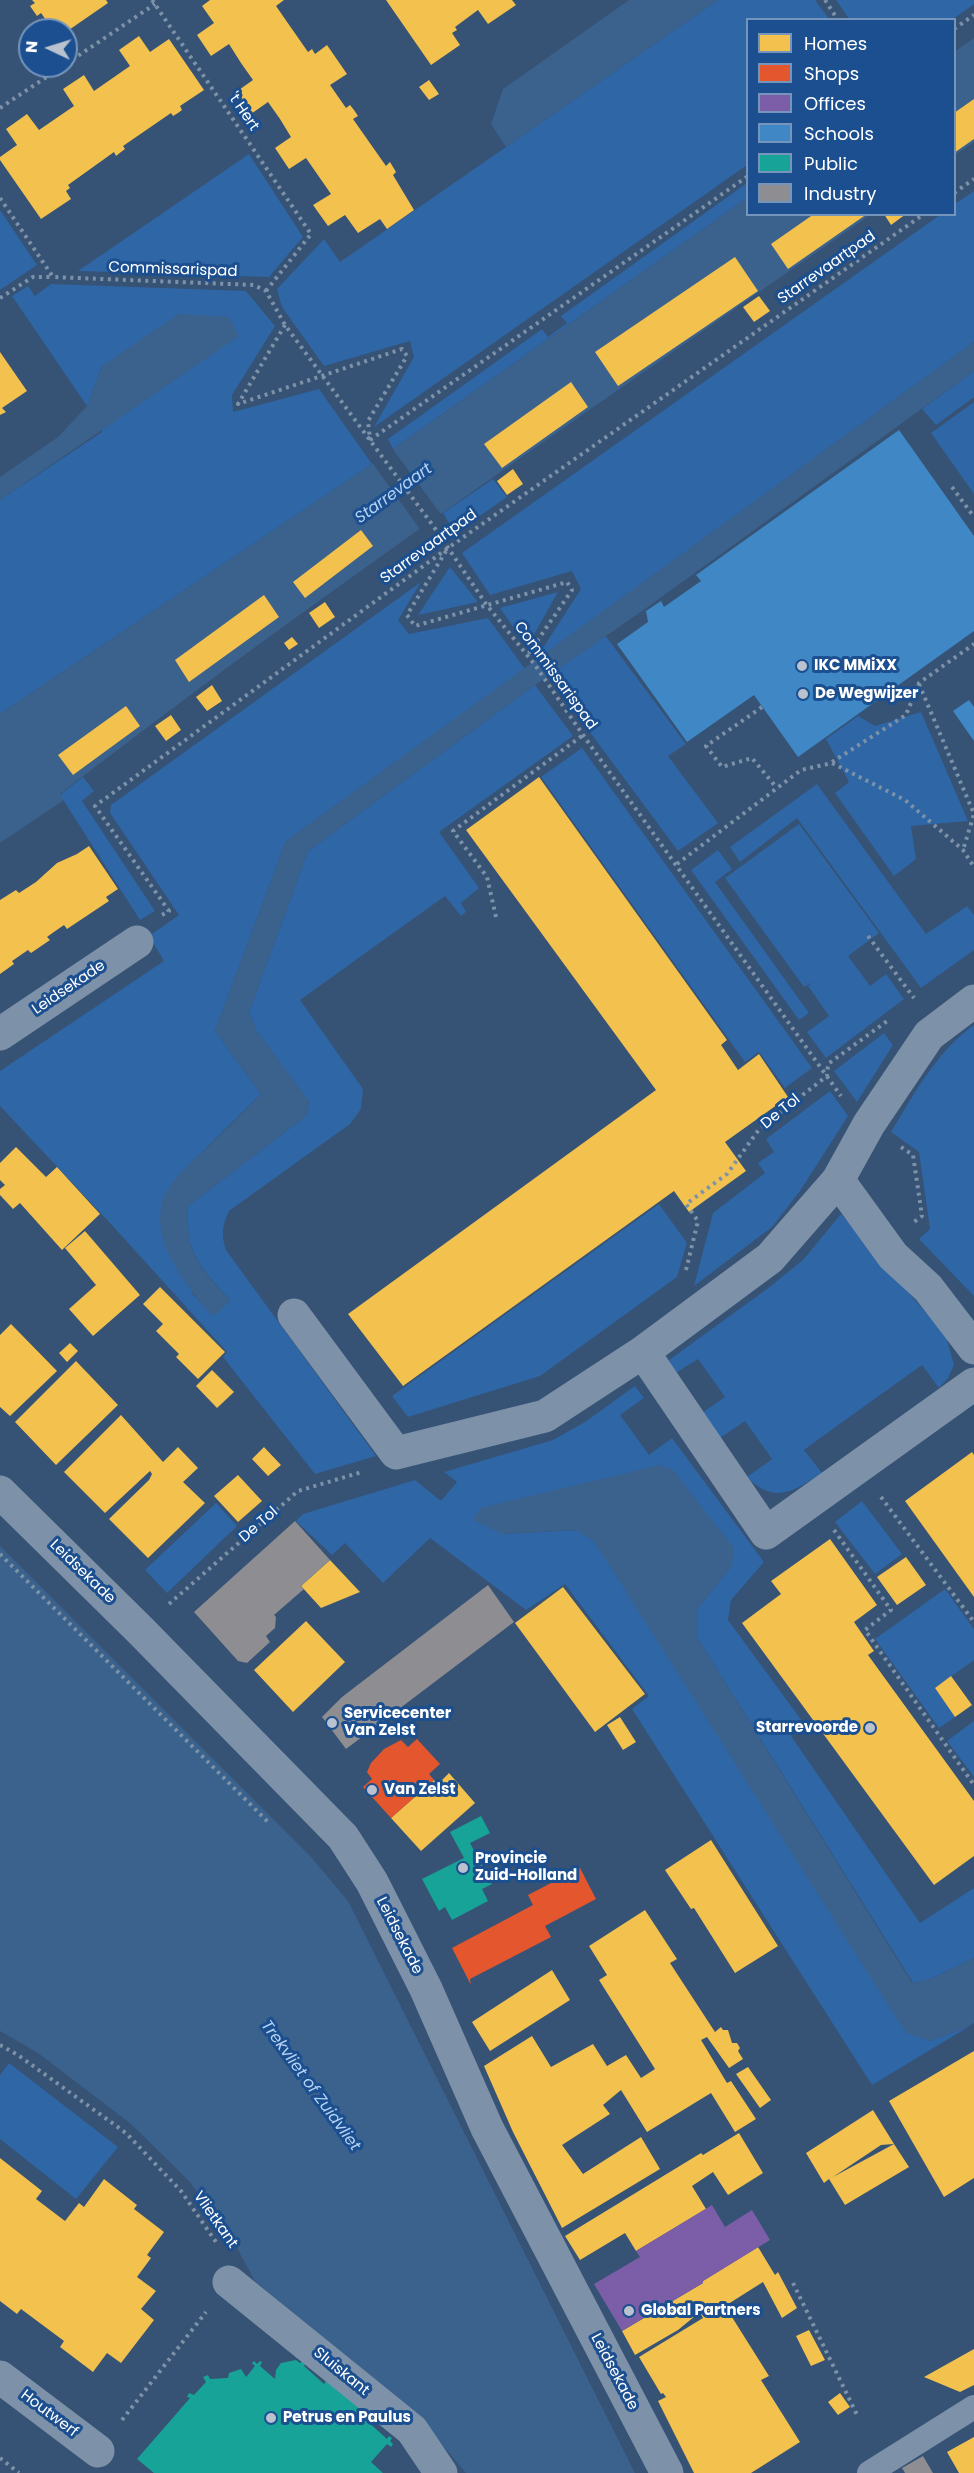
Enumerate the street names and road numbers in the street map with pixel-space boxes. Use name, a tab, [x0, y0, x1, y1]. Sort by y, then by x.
street label: 't Hert	[224, 89, 262, 135]
street label: Starrevaartpad	[775, 228, 879, 308]
street label: Commissarispad	[108, 259, 238, 281]
street label: Starrevaartpad	[377, 506, 481, 588]
street label: Commissarispad	[510, 618, 600, 734]
street label: Leidsekade	[29, 957, 109, 1019]
street label: De Tol	[758, 1091, 804, 1133]
street label: De Tol	[236, 1503, 282, 1547]
street label: Leidsekade	[46, 1536, 118, 1608]
street label: Leidsekade	[372, 1894, 426, 1978]
street label: Vlietkant	[189, 2188, 241, 2252]
street label: Leidsekade	[586, 2331, 642, 2413]
street label: Sluiskant	[309, 2344, 373, 2400]
street label: Houtwerf	[17, 2387, 81, 2441]

